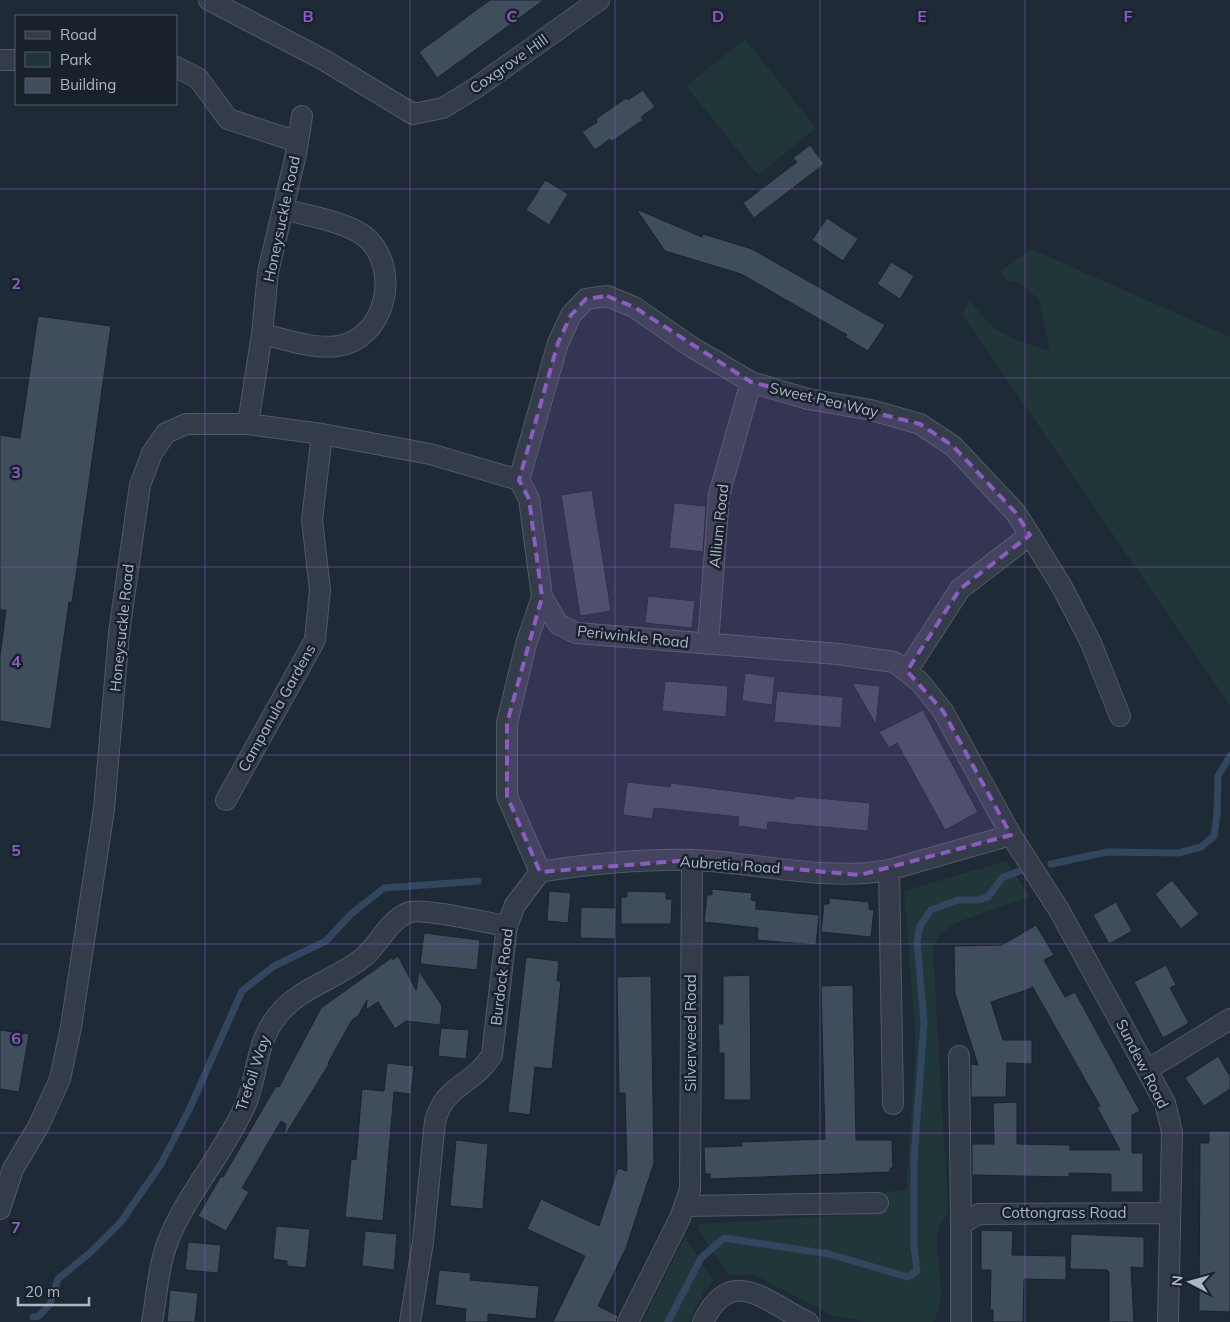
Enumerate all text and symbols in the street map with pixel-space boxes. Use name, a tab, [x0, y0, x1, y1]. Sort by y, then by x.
text: B	[302, 6, 314, 26]
text: C	[507, 6, 518, 26]
text: D	[712, 6, 724, 26]
text: E	[917, 6, 927, 26]
text: F	[1123, 6, 1133, 26]
legend	[15, 15, 178, 105]
text: Road	[60, 25, 97, 44]
street label: Coxgrove Hill	[466, 30, 551, 97]
text: Park	[60, 50, 92, 69]
text: Building	[60, 75, 116, 94]
street label: Honeysuckle Road	[259, 154, 304, 284]
text: 2	[11, 273, 21, 293]
street label: Sweet Pea Way	[768, 378, 880, 421]
text: 3	[11, 462, 21, 482]
street label: Allium Road	[705, 483, 732, 569]
street label: Honeysuckle Road	[105, 563, 138, 693]
street label: Periwinkle Road	[576, 621, 690, 652]
street label: Campanula Gardens	[234, 641, 319, 775]
text: 4	[11, 651, 21, 671]
text: 5	[11, 840, 21, 860]
street label: Aubretia Road	[679, 852, 781, 877]
street label: Burdock Road	[486, 927, 517, 1027]
street label: Silverweed Road	[681, 974, 700, 1092]
street label: Sundew Road	[1112, 1016, 1173, 1112]
text: 6	[11, 1028, 21, 1048]
street label: Trefoil Way	[231, 1032, 274, 1113]
street label: Cottongrass Road	[1002, 1203, 1126, 1222]
text: 7	[11, 1217, 21, 1237]
north arrow	[1165, 1257, 1215, 1307]
scale bar	[18, 1274, 89, 1306]
text: N	[1168, 1274, 1187, 1287]
text: 20 m	[25, 1282, 60, 1301]

